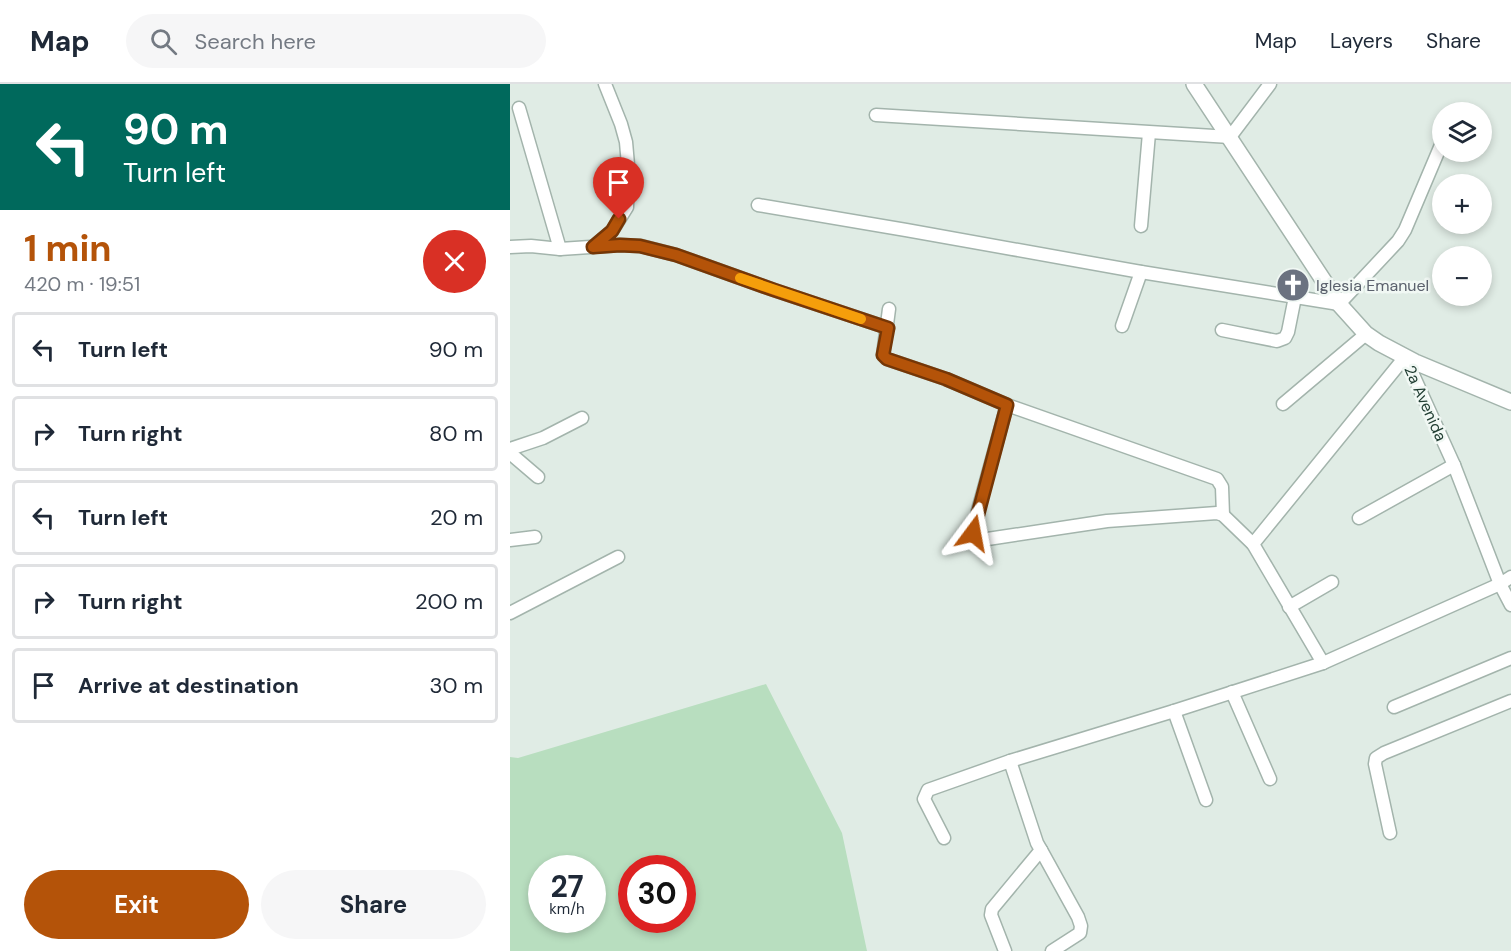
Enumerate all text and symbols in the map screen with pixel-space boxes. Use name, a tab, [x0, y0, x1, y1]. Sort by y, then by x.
search box	[126, 14, 546, 68]
text: Map	[30, 23, 90, 60]
icon: search	[147, 25, 180, 58]
text: Search here	[195, 27, 316, 56]
text: Map	[1255, 27, 1297, 55]
text: Layers	[1330, 27, 1393, 55]
text: Share	[1426, 27, 1481, 55]
text: 90 m	[123, 102, 229, 157]
map controls	[1432, 102, 1492, 306]
button: layers	[1432, 102, 1492, 162]
icon: left	[24, 108, 102, 186]
text: Turn left	[123, 155, 226, 190]
pin	[593, 157, 644, 219]
icon: arrive	[602, 166, 635, 199]
button: +	[1432, 174, 1492, 234]
text: 1 min	[24, 225, 112, 272]
button: close	[423, 230, 486, 293]
button: −	[1432, 246, 1492, 306]
church icon: Iglesia Emanuel	[1275, 267, 1311, 303]
text: 420 m · 19:51	[24, 271, 140, 297]
place label: Iglesia Emanuel	[1316, 275, 1429, 296]
icon: left	[27, 333, 60, 366]
text: Turn left	[78, 335, 168, 364]
text: 90 m	[429, 335, 483, 364]
street label: 2a Avenida	[1400, 362, 1452, 444]
icon: right	[27, 417, 60, 450]
text: Turn right	[78, 419, 183, 448]
text: 80 m	[429, 419, 483, 448]
icon: left	[27, 501, 60, 534]
position arrow	[941, 501, 1005, 565]
text: Turn left	[78, 503, 168, 532]
text: 20 m	[430, 503, 483, 532]
icon: right	[27, 585, 60, 618]
text: Turn right	[78, 587, 183, 616]
text: 200 m	[415, 587, 483, 616]
icon: arrive	[27, 669, 60, 702]
text: Arrive at destination	[78, 671, 299, 700]
text: 30 m	[429, 671, 483, 700]
speed limit sign: 30	[618, 855, 696, 933]
text: 27	[550, 867, 584, 906]
button: Exit	[24, 870, 249, 939]
button: Share	[261, 870, 486, 939]
text: km/h	[549, 899, 585, 919]

